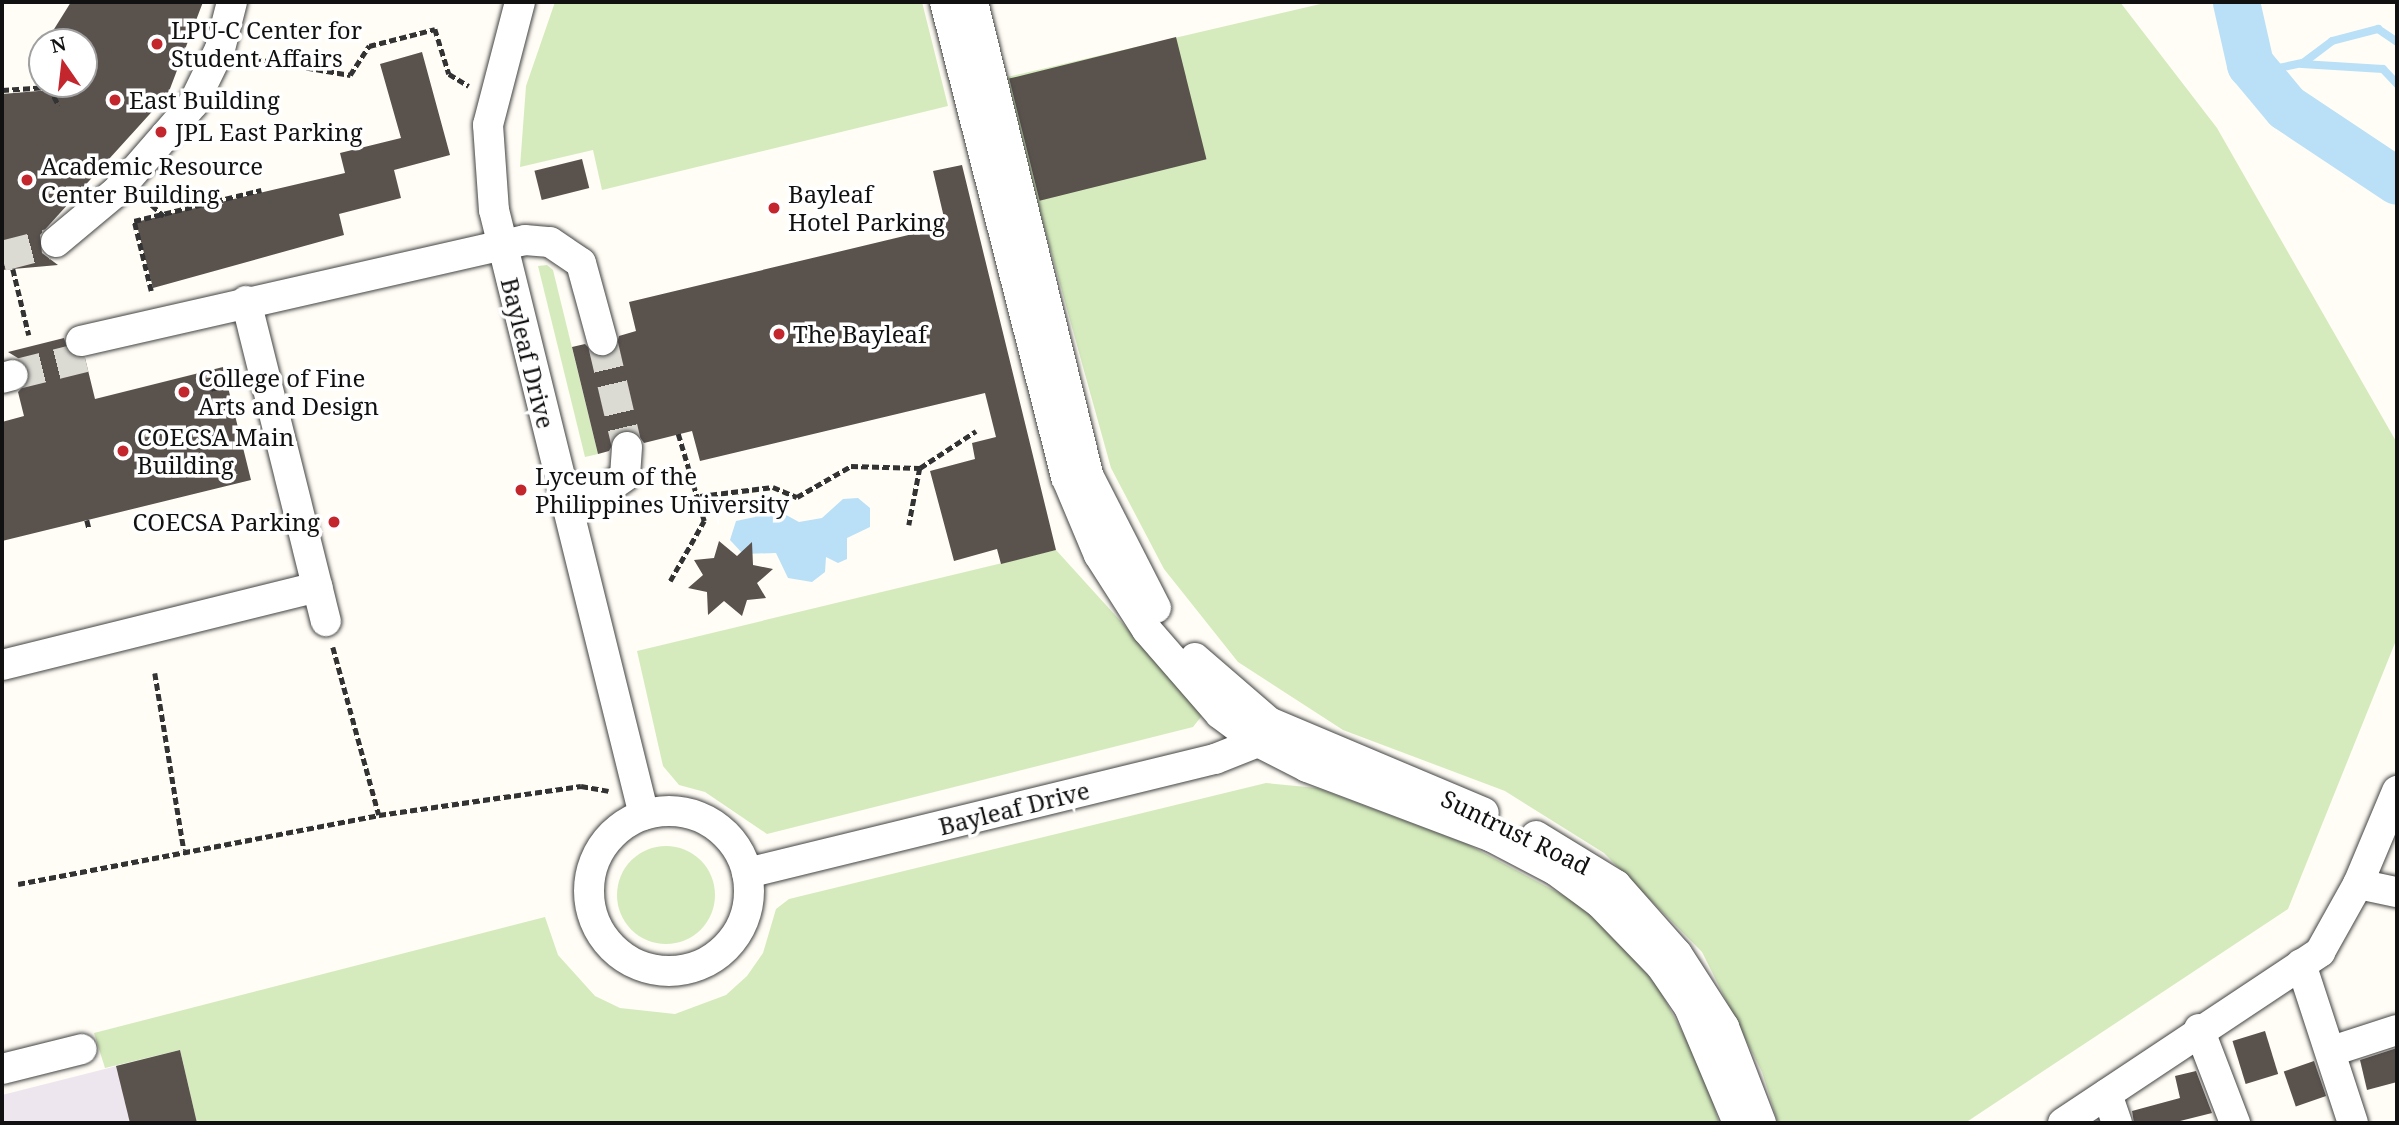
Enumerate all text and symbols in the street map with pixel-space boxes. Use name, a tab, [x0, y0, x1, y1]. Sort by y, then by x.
place label: LPU-C Center for Student Affairs	[171, 16, 362, 72]
north arrow	[28, 28, 98, 98]
text: N	[48, 30, 69, 59]
marker: LPU-C Center for Student Affairs	[149, 36, 165, 52]
place label: East Building	[129, 86, 280, 114]
marker: East Building	[107, 92, 123, 108]
place label: JPL East Parking	[175, 118, 363, 146]
marker: JPL East Parking	[153, 124, 169, 140]
place label: Academic Resource Center Building	[41, 152, 263, 208]
marker: Academic Resource Center Building	[19, 172, 35, 188]
place label: Bayleaf Hotel Parking	[788, 180, 945, 236]
marker: Bayleaf Hotel Parking	[766, 200, 782, 216]
street label: Bayleaf Drive	[495, 275, 561, 431]
place label: The Bayleaf	[793, 320, 927, 348]
marker: The Bayleaf	[771, 326, 787, 342]
place label: College of Fine Arts and Design	[198, 364, 379, 420]
marker: College of Fine Arts and Design	[176, 384, 192, 400]
place label: COECSA Main Building	[137, 423, 294, 479]
marker: COECSA Main Building	[115, 443, 131, 459]
place label: Lyceum of the Philippines University	[535, 462, 789, 518]
marker: Lyceum of the Philippines University	[513, 482, 529, 498]
place label: COECSA Parking	[133, 508, 320, 536]
marker: COECSA Parking	[326, 514, 342, 530]
street label: Bayleaf Drive	[936, 775, 1092, 841]
street label: Suntrust Road	[1437, 784, 1595, 880]

